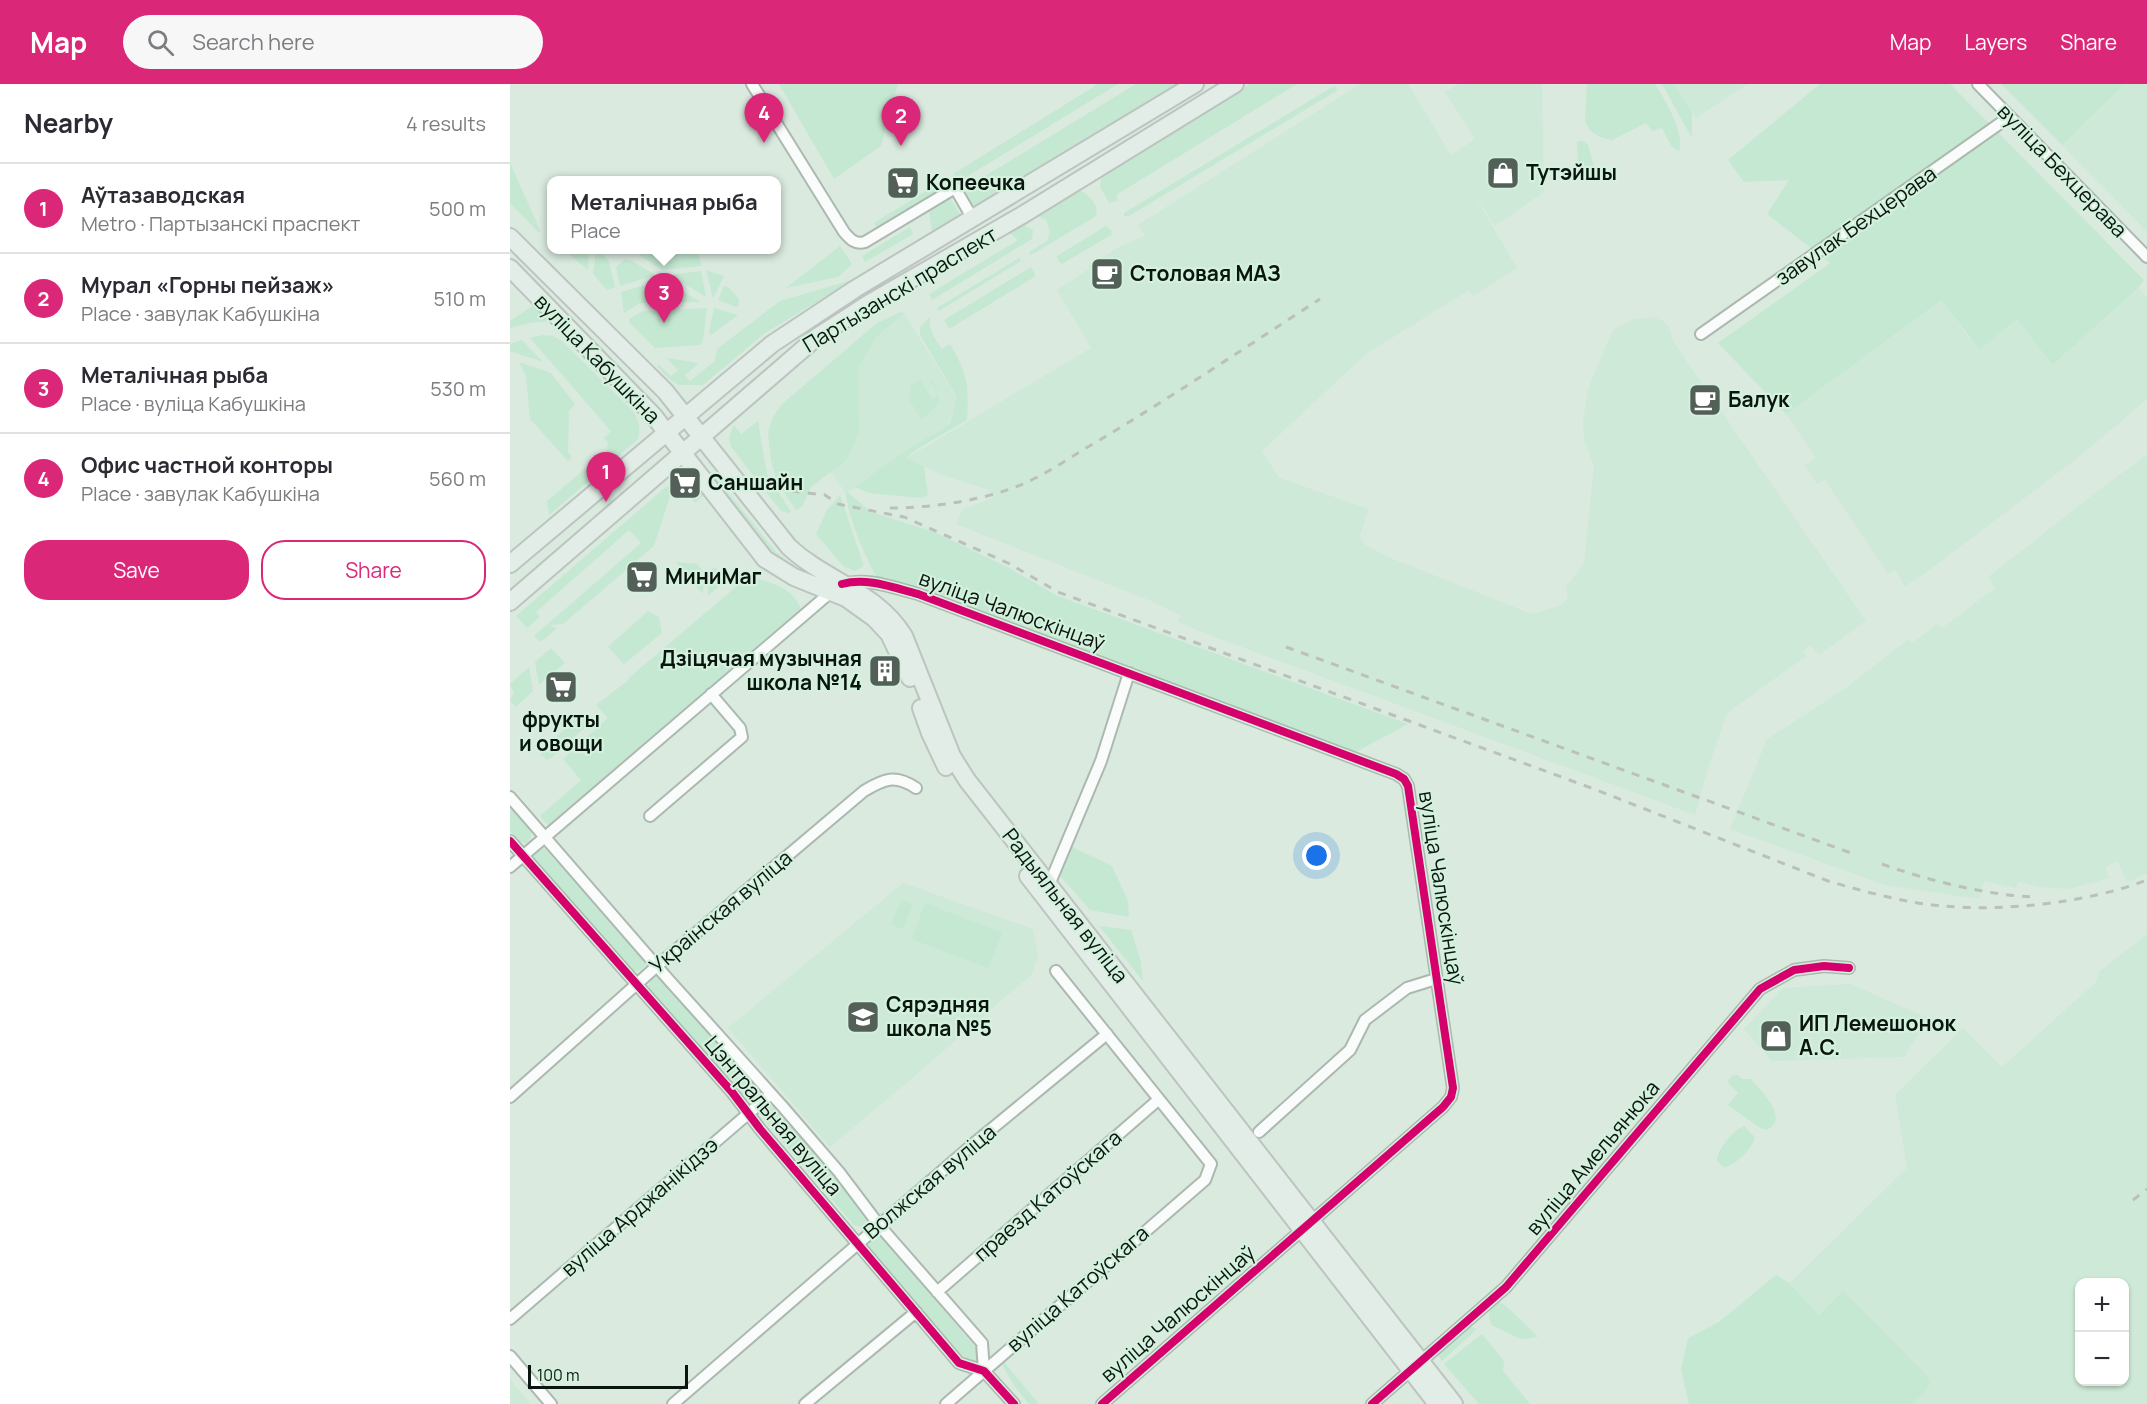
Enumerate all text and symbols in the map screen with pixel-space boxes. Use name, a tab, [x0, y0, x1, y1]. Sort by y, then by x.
search box	[123, 15, 543, 69]
text: Map	[30, 23, 87, 61]
icon: search	[144, 26, 177, 59]
text: Search here	[192, 27, 315, 57]
text: Map	[1890, 28, 1931, 56]
text: Layers	[1964, 28, 2027, 56]
text: Share	[2060, 28, 2117, 56]
pin: 4	[744, 94, 784, 143]
pin: 2	[882, 97, 920, 146]
street label: вуліца Бехцерава	[1992, 97, 2134, 243]
text: Nearby	[24, 105, 113, 141]
text: 4 results	[406, 110, 486, 137]
shop icon: Тутэйшы	[1485, 155, 1521, 191]
place label: Тутэйшы	[1526, 158, 1617, 186]
street label: завулак Бехцерава	[1769, 159, 1941, 291]
supermarket icon: Копеечка	[885, 165, 921, 201]
place label: Копеечка	[926, 168, 1025, 196]
popup	[547, 176, 781, 254]
text: Аўтазаводская	[81, 180, 245, 210]
text: Металічная рыба	[570, 187, 758, 217]
text: 1	[39, 195, 48, 222]
text: 500 m	[429, 195, 486, 222]
text: Metro · Партызанскі праспект	[81, 210, 360, 237]
text: Place	[570, 217, 621, 244]
street label: Партызанскі праспект	[797, 220, 1002, 358]
cafe icon: Столовая МАЗ	[1089, 256, 1125, 292]
place label: Столовая МАЗ	[1130, 259, 1281, 287]
text: Мурал «Горны пейзаж»	[81, 270, 335, 300]
pin: 3	[644, 274, 684, 323]
text: 2	[38, 285, 49, 312]
text: 510 m	[433, 285, 486, 312]
street label: вуліца Кабушкіна	[529, 287, 667, 429]
text: Place · завулак Кабушкіна	[81, 300, 320, 327]
text: Металічная рыба	[81, 360, 268, 390]
text: 3	[38, 375, 49, 402]
text: 530 m	[430, 375, 486, 402]
cafe icon: Балук	[1687, 382, 1723, 418]
place label: Балук	[1728, 385, 1790, 413]
text: Place · вуліца Кабушкіна	[81, 390, 306, 417]
text: Офис частной конторы	[81, 450, 333, 480]
pin: 1	[586, 452, 626, 502]
text: 4	[37, 465, 50, 492]
text: 560 m	[429, 465, 486, 492]
supermarket icon: Саншайн	[667, 465, 703, 501]
place label: Саншайн	[708, 468, 803, 496]
text: Place · завулак Кабушкіна	[81, 480, 320, 507]
button: Save	[24, 540, 249, 600]
button: Share	[261, 540, 486, 600]
supermarket icon: МиниМаг	[624, 559, 660, 595]
place label: МиниМаг	[665, 562, 762, 590]
street label: вуліца Чалюскінцаў	[915, 563, 1109, 657]
place label: Дзіцячая музычная школа №14	[660, 644, 862, 696]
building icon: Дзіцячая музычная школа №14	[867, 653, 903, 689]
supermarket icon: фрукты и овощи	[543, 669, 579, 705]
place label: фрукты и овощи	[519, 705, 603, 757]
street label: вуліца Чалюскінцаў	[1413, 789, 1471, 987]
street label: Радыяльная вуліца	[997, 822, 1135, 988]
your location	[1302, 841, 1331, 870]
street label: Украінская вуліца	[643, 843, 798, 979]
place label: Сярэдняя школа №5	[886, 990, 992, 1042]
school or university icon: Сярэдняя школа №5	[845, 999, 881, 1035]
place label: ИП Лемешонок А.С.	[1799, 1009, 1956, 1061]
shop icon: ИП Лемешонок А.С.	[1758, 1018, 1794, 1054]
street label: Цэнтральная вуліца	[699, 1030, 849, 1201]
street label: вуліца Амельянюка	[1519, 1074, 1665, 1241]
street label: Волжская вуліца	[857, 1118, 1001, 1245]
street label: праезд Катоўскага	[967, 1123, 1127, 1267]
street label: вуліца Арджанікідзэ	[555, 1130, 724, 1282]
street label: вуліца Катоўскага	[1000, 1219, 1154, 1358]
street label: вуліца Чалюскінцаў	[1094, 1238, 1261, 1388]
map controls	[2075, 1278, 2129, 1386]
button: +	[2075, 1278, 2129, 1332]
button: −	[2075, 1332, 2129, 1386]
scale bar	[528, 1362, 688, 1390]
text: 100 m	[537, 1364, 580, 1386]

